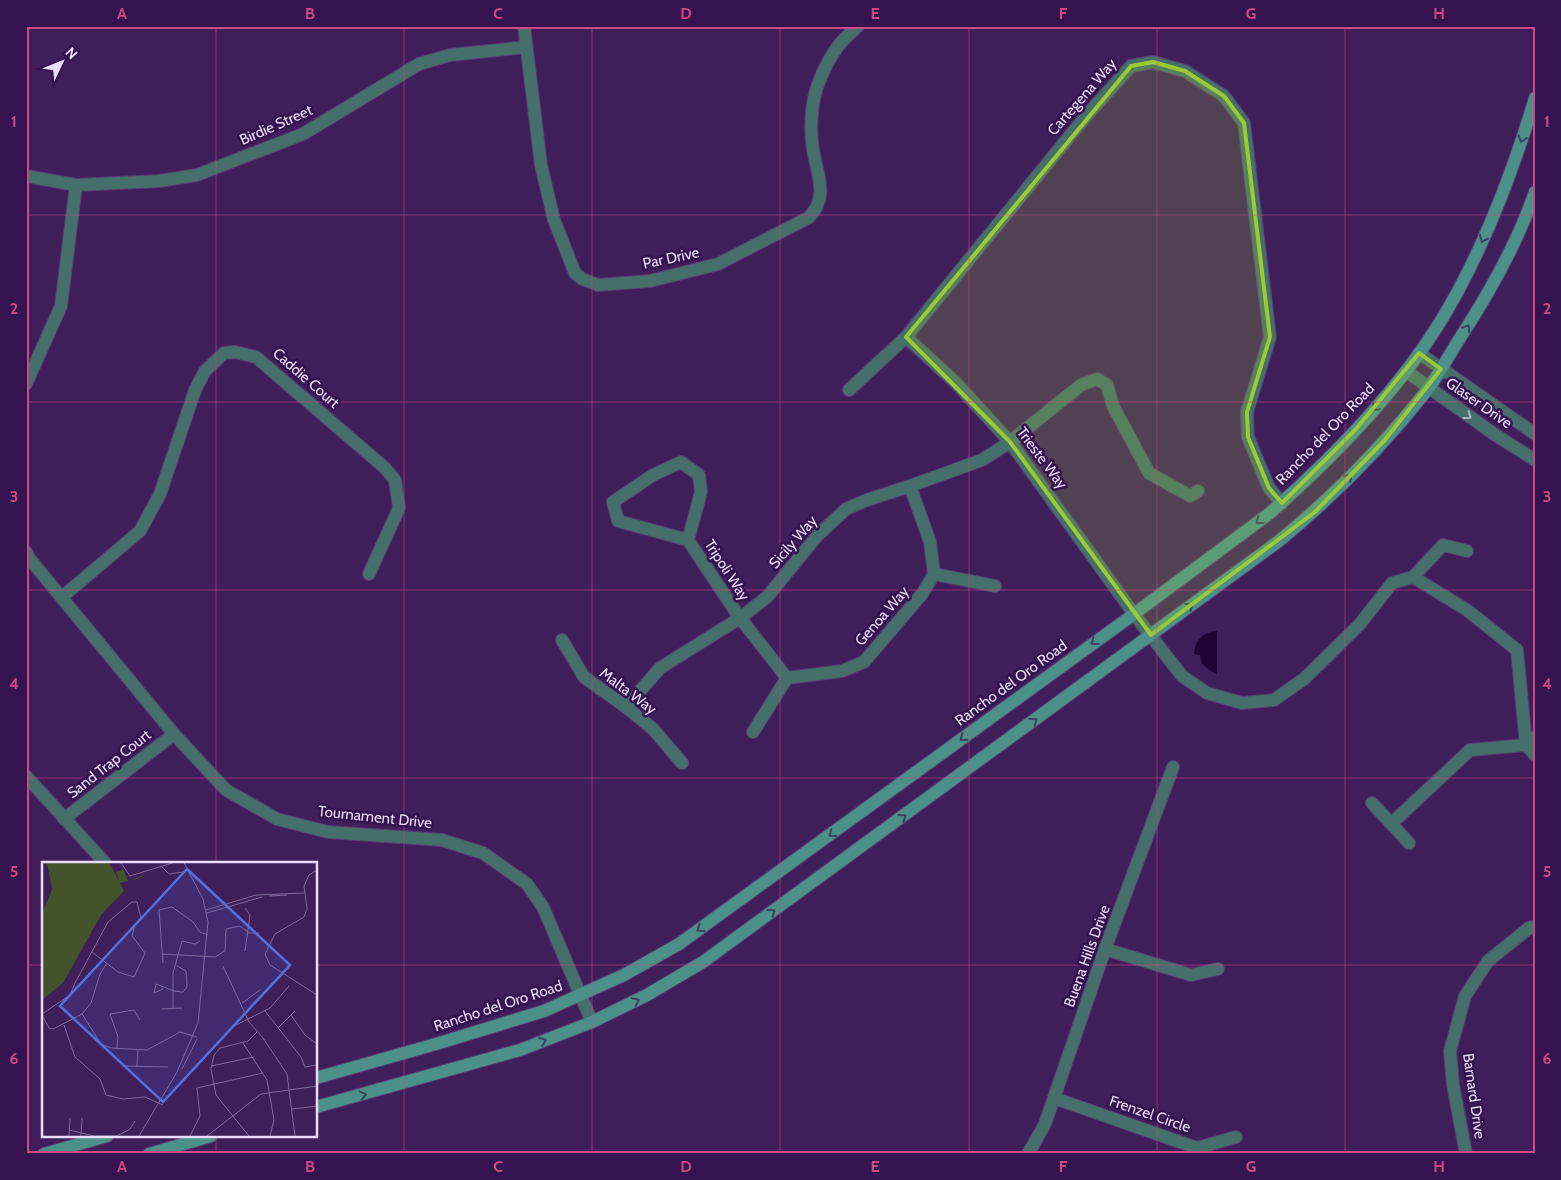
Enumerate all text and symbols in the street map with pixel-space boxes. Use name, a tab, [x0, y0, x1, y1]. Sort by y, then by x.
text: A	[117, 4, 127, 23]
text: B	[305, 4, 315, 23]
text: C	[493, 4, 503, 23]
text: D	[680, 4, 692, 23]
text: E	[870, 4, 880, 23]
text: F	[1059, 4, 1068, 23]
text: G	[1246, 4, 1256, 23]
text: H	[1433, 4, 1445, 23]
north arrow	[38, 38, 88, 88]
text: N	[62, 43, 81, 63]
street label: Cartegena Way	[1044, 55, 1121, 139]
street label: Birdie Street	[237, 101, 315, 149]
text: 1	[11, 112, 17, 131]
text: 1	[1544, 112, 1550, 131]
one-way arrow	[1518, 135, 1528, 143]
one-way arrow	[1478, 234, 1489, 243]
street label: Par Drive	[641, 243, 701, 273]
text: 2	[10, 299, 18, 318]
text: 2	[1543, 299, 1551, 318]
one-way arrow	[1461, 324, 1470, 334]
street label: Caddie Court	[269, 344, 343, 412]
street label: Glaser Drive	[1443, 374, 1516, 432]
street label: Rancho del Oro Road	[1272, 379, 1378, 489]
one-way arrow	[1371, 402, 1380, 411]
one-way arrow	[1462, 410, 1472, 419]
street label: Trieste Way	[1013, 424, 1071, 493]
one-way arrow	[1343, 474, 1352, 483]
text: 3	[10, 487, 18, 506]
text: 3	[1543, 487, 1551, 506]
street label: Sicily Way	[765, 512, 821, 572]
one-way arrow	[1256, 516, 1265, 524]
street label: Tripoli Way	[701, 536, 754, 604]
street label: Genoa Way	[851, 582, 913, 649]
one-way arrow	[1185, 603, 1194, 612]
street label: Rancho del Oro Road	[951, 636, 1071, 730]
one-way arrow	[1091, 637, 1100, 645]
street label: Malta Way	[596, 664, 660, 718]
text: 4	[9, 674, 19, 693]
text: 4	[1542, 674, 1552, 693]
one-way arrow	[1028, 718, 1038, 727]
street label: Sand Trap Court	[64, 726, 154, 802]
one-way arrow	[959, 732, 969, 741]
street label: Tournament Drive	[317, 802, 433, 832]
one-way arrow	[897, 814, 906, 822]
one-way arrow	[828, 828, 838, 837]
text: 5	[10, 862, 18, 881]
inset map	[42, 862, 318, 1138]
text: 5	[1543, 862, 1551, 881]
street label: Buena Hills Drive	[1060, 902, 1114, 1010]
one-way arrow	[766, 909, 775, 918]
one-way arrow	[696, 923, 706, 932]
street label: Rancho del Oro Road	[431, 977, 565, 1035]
one-way arrow	[631, 997, 640, 1007]
one-way arrow	[538, 1037, 547, 1047]
text: 6	[10, 1049, 19, 1068]
text: 6	[1543, 1049, 1552, 1068]
street label: Barnard Drive	[1459, 1052, 1489, 1140]
one-way arrow	[359, 1090, 367, 1100]
street label: Frenzel Circle	[1107, 1092, 1193, 1136]
text: A	[117, 1157, 127, 1176]
text: B	[305, 1157, 315, 1176]
text: C	[493, 1157, 503, 1176]
text: D	[680, 1157, 692, 1176]
text: E	[870, 1157, 880, 1176]
text: F	[1059, 1157, 1068, 1176]
text: G	[1246, 1157, 1256, 1176]
text: H	[1433, 1157, 1445, 1176]

